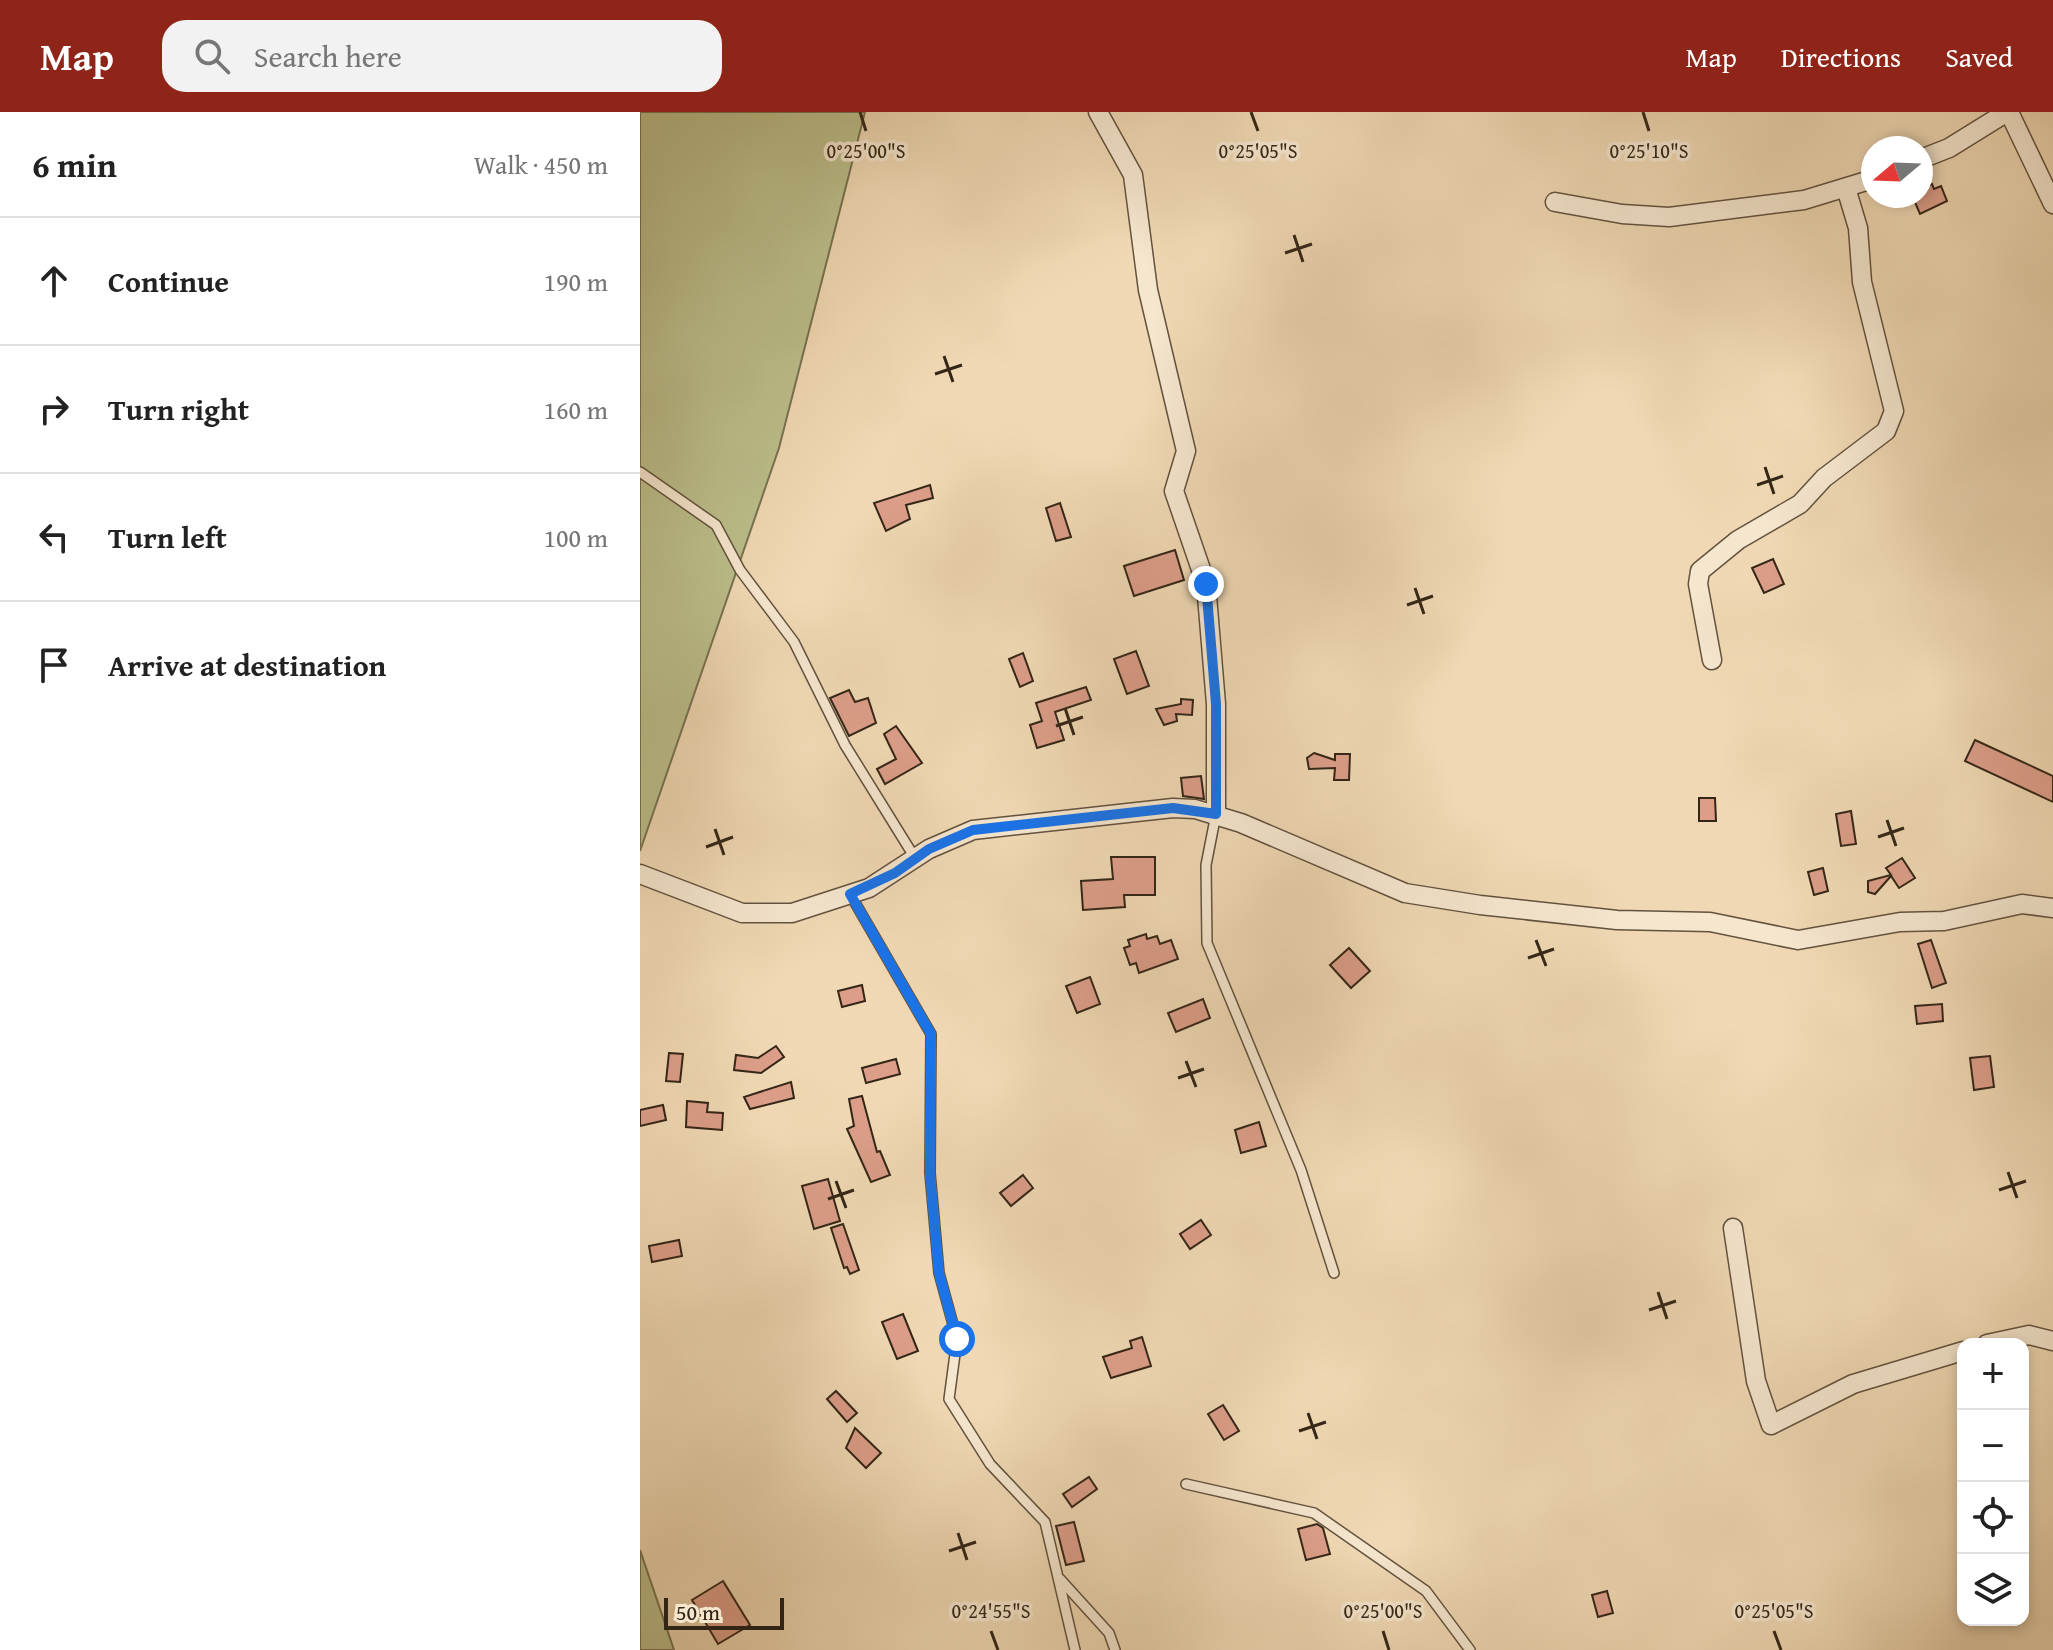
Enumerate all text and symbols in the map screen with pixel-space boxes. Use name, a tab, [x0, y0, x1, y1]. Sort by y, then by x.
search box	[162, 20, 722, 92]
text: Map	[40, 28, 114, 84]
icon: search	[190, 34, 234, 78]
text: Search here	[254, 34, 402, 78]
text: Map	[1685, 36, 1737, 77]
text: Directions	[1781, 36, 1901, 77]
text: Saved	[1945, 36, 2013, 77]
text: 0°25'00"S	[826, 136, 906, 165]
text: 0°25'05"S	[1218, 136, 1298, 165]
text: 0°25'10"S	[1609, 136, 1689, 165]
north arrow	[1861, 136, 1933, 208]
text: 6 min	[32, 140, 117, 189]
text: Walk · 450 m	[474, 145, 608, 184]
icon: ahead	[32, 259, 76, 303]
text: Continue	[108, 259, 229, 303]
text: 190 m	[543, 262, 608, 301]
icon: right	[32, 387, 76, 431]
text: Turn right	[108, 387, 249, 431]
text: 160 m	[543, 390, 608, 429]
icon: left	[32, 515, 76, 559]
text: Turn left	[108, 515, 227, 559]
text: 100 m	[543, 518, 608, 557]
route end	[1188, 566, 1224, 602]
icon: arrive	[32, 643, 76, 687]
text: Arrive at destination	[108, 643, 386, 687]
route start	[939, 1321, 975, 1357]
map controls	[1957, 1338, 2029, 1626]
button: +	[1957, 1338, 2029, 1410]
button: −	[1957, 1410, 2029, 1482]
button: locate	[1957, 1482, 2029, 1554]
button: layers	[1957, 1554, 2029, 1626]
scale bar	[664, 1594, 784, 1630]
text: 50 m	[676, 1596, 720, 1628]
text: 0°24'55"S	[951, 1596, 1031, 1625]
text: 0°25'00"S	[1343, 1596, 1423, 1625]
text: 0°25'05"S	[1734, 1596, 1814, 1625]

